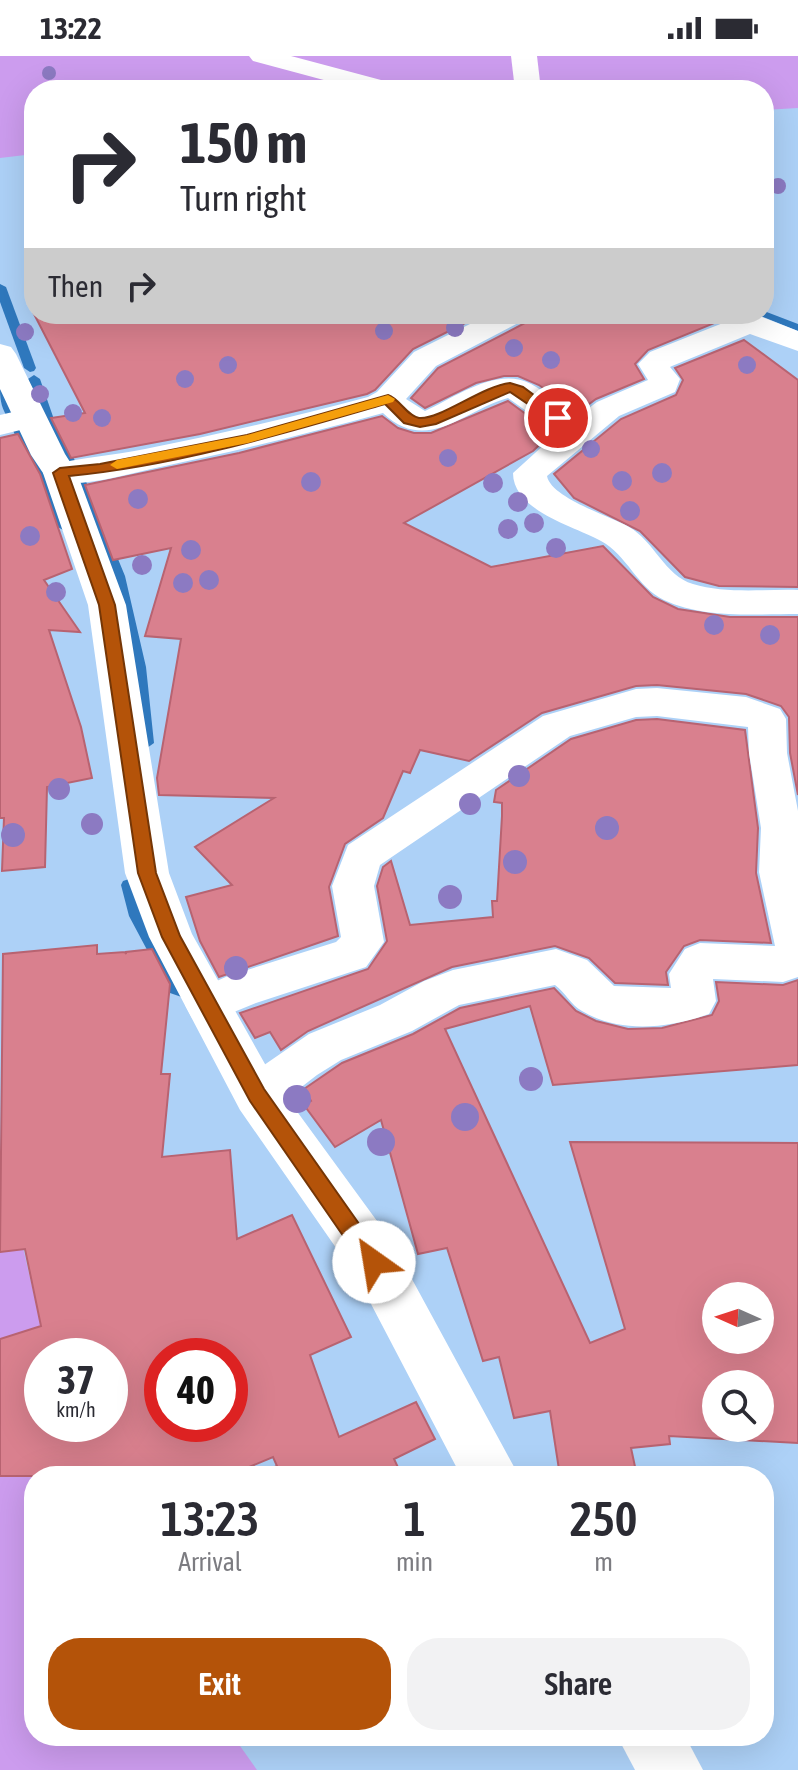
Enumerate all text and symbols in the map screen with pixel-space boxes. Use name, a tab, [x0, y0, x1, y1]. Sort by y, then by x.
text: 13:22	[40, 11, 102, 45]
text: 150 m	[180, 111, 307, 175]
icon: right	[48, 112, 152, 216]
text: Turn right	[180, 177, 307, 219]
icon: right	[119, 264, 163, 308]
text: Then	[48, 269, 103, 303]
pin	[524, 384, 592, 452]
icon: arrive	[536, 396, 580, 440]
position arrow	[332, 1220, 416, 1304]
north arrow	[702, 1282, 774, 1354]
map controls	[702, 1282, 774, 1442]
speed limit sign: 40	[144, 1338, 248, 1442]
text: 37	[57, 1357, 95, 1402]
button: search	[702, 1370, 774, 1442]
text: km/h	[56, 1398, 96, 1421]
text: 13:23	[161, 1491, 259, 1546]
text: 1	[403, 1491, 426, 1546]
text: 250	[570, 1491, 637, 1546]
text: Arrival	[178, 1547, 242, 1577]
text: min	[396, 1547, 433, 1577]
text: m	[594, 1547, 613, 1577]
button: Exit	[48, 1638, 391, 1730]
button: Share	[407, 1638, 750, 1730]

